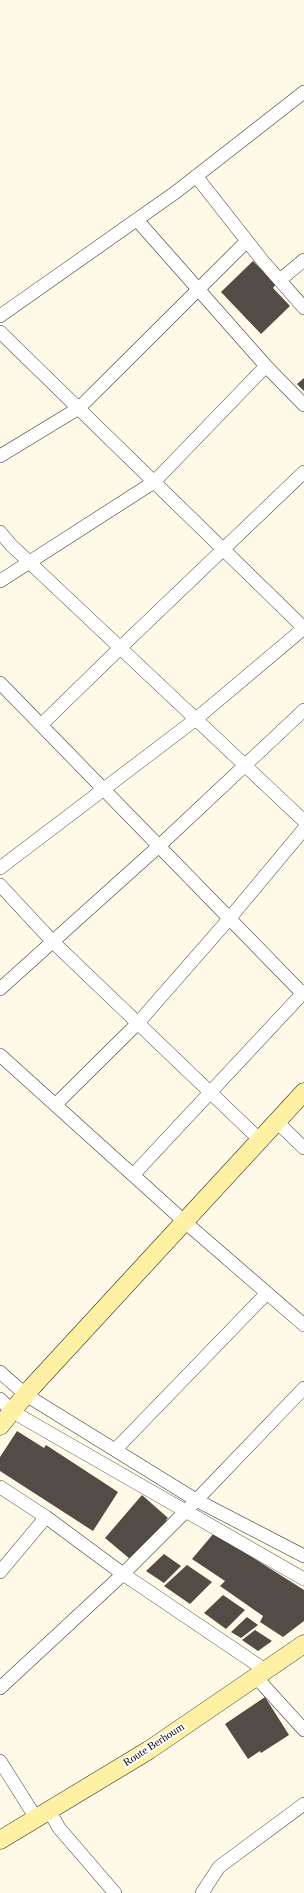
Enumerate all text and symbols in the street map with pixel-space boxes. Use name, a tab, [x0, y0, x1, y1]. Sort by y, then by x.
street label: Route Berhoum	[121, 1720, 187, 1770]

